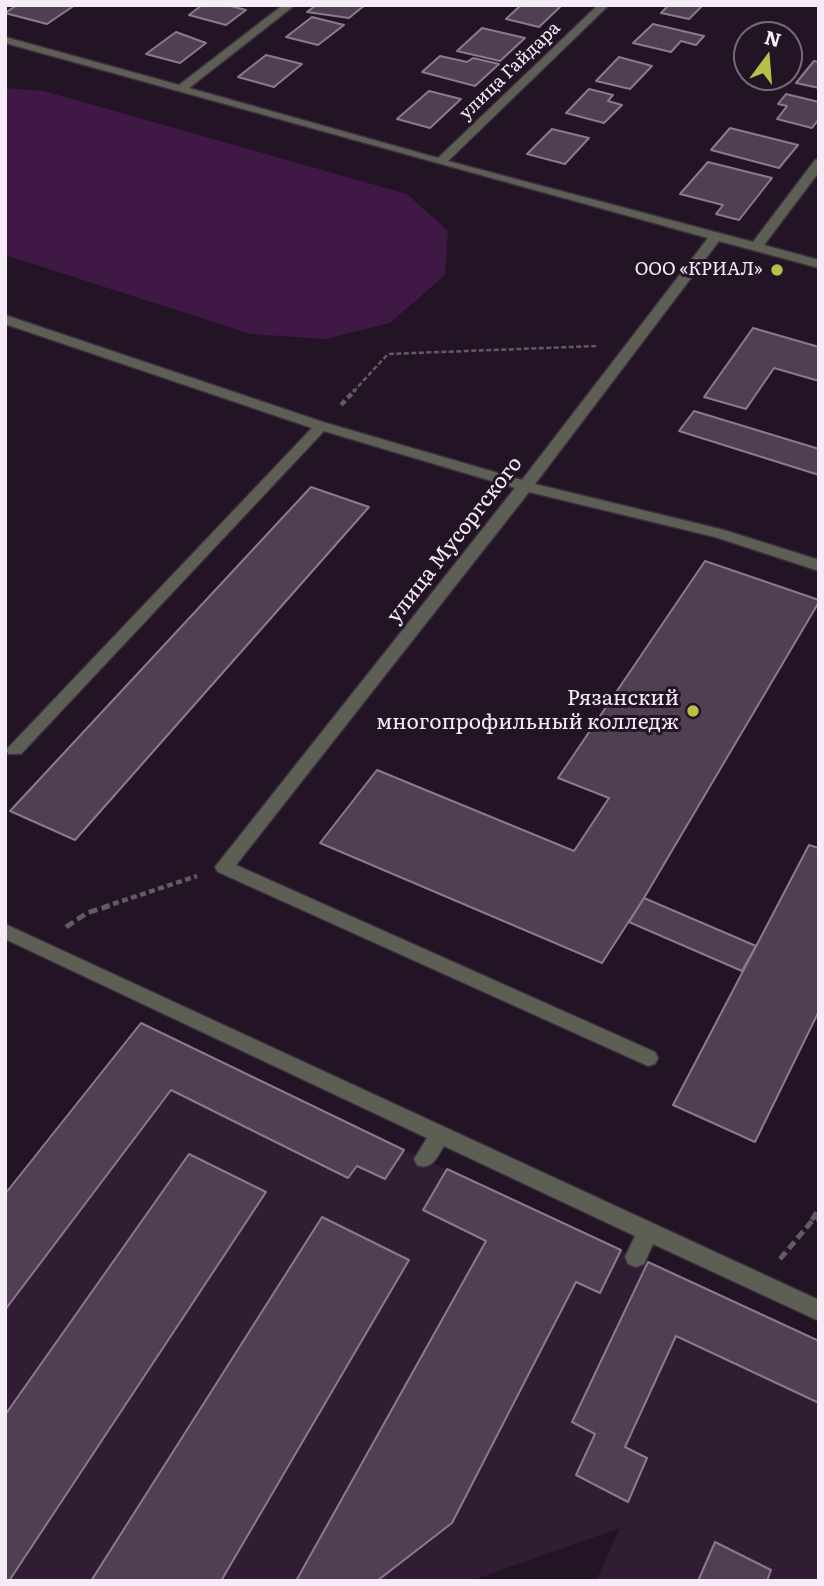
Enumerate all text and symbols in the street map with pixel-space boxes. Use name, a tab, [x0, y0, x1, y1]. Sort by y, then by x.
street label: улица Гайдара	[455, 17, 565, 125]
north arrow	[733, 21, 803, 91]
text: N	[762, 22, 785, 53]
place label: ООО «КРИАЛ»	[635, 259, 763, 281]
marker: ООО «КРИАЛ»	[769, 262, 785, 278]
street label: улица Мусоргского	[382, 452, 528, 628]
place label: Рязанский многопрофильный колледж	[376, 686, 679, 736]
marker: Рязанский многопрофильный колледж	[685, 703, 701, 719]

